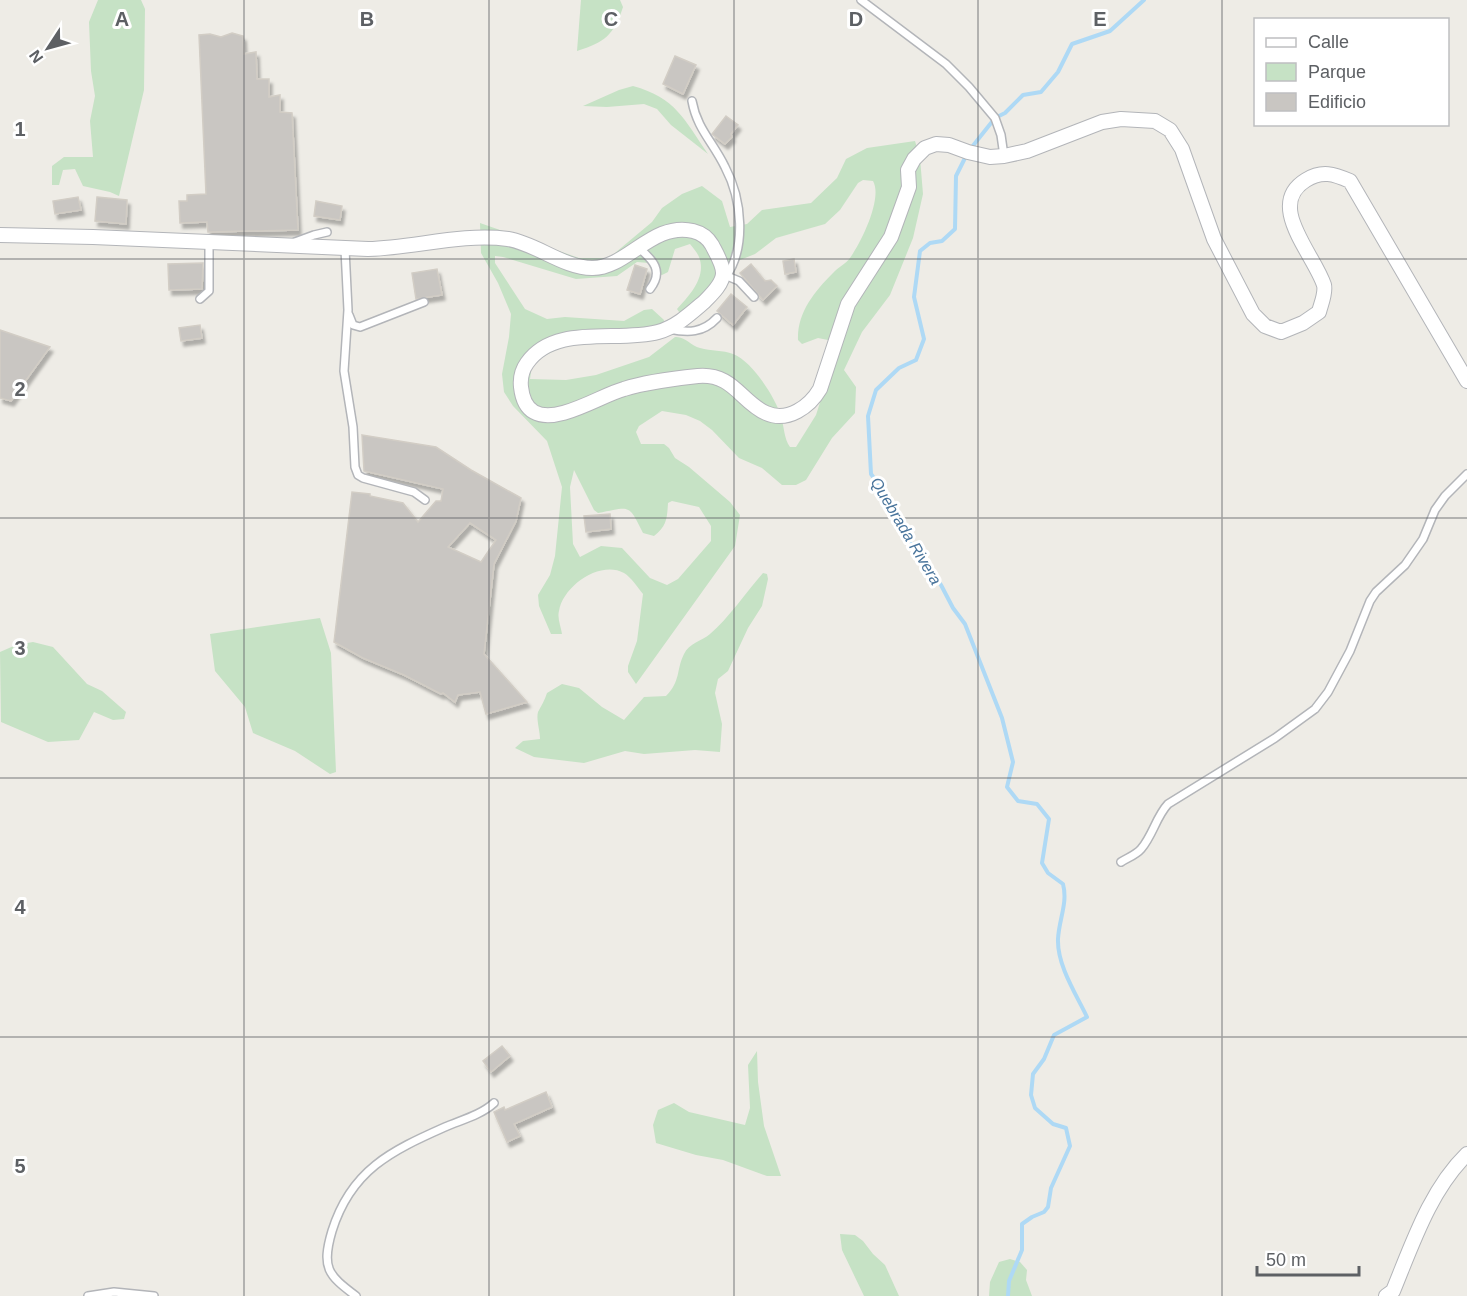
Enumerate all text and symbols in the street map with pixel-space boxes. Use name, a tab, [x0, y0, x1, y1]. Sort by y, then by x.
text: A	[115, 8, 129, 30]
text: B	[360, 8, 374, 30]
text: C	[604, 8, 618, 30]
text: D	[849, 8, 863, 30]
text: E	[1093, 8, 1107, 30]
north arrow	[18, 18, 78, 78]
legend	[1254, 18, 1449, 126]
text: Calle	[1308, 32, 1349, 52]
text: N	[26, 47, 47, 66]
text: Parque	[1308, 62, 1366, 82]
text: Edificio	[1308, 92, 1366, 112]
text: 1	[14, 118, 26, 140]
text: 2	[14, 378, 26, 400]
water label: Quebrada Rivera	[867, 474, 945, 588]
text: 3	[14, 637, 26, 659]
text: 4	[14, 896, 26, 918]
text: 5	[14, 1155, 26, 1177]
scale bar	[1257, 1239, 1359, 1277]
text: 50 m	[1266, 1250, 1306, 1270]

